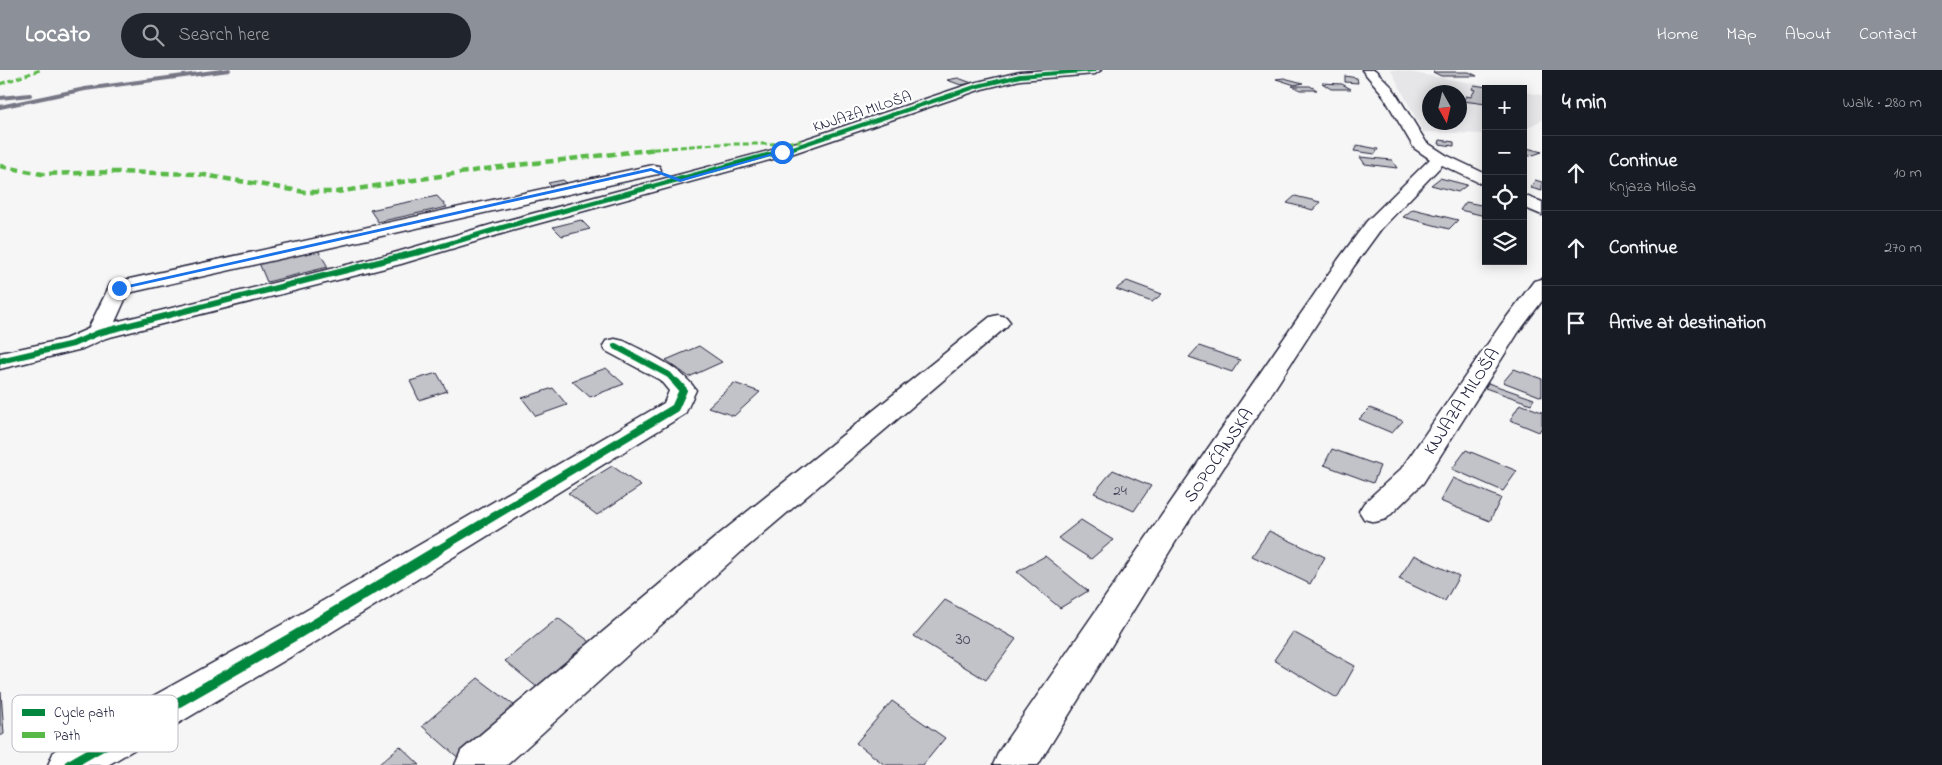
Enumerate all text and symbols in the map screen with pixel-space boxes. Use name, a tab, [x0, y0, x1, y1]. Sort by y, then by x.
search box	[121, 13, 471, 58]
text: Locato	[25, 18, 91, 53]
icon: search	[139, 21, 167, 49]
text: Search here	[179, 22, 270, 49]
text: Home	[1657, 22, 1698, 48]
text: Map	[1726, 22, 1757, 48]
text: About	[1785, 22, 1831, 48]
text: Contact	[1859, 22, 1917, 48]
north arrow	[1422, 85, 1467, 130]
map controls	[1482, 85, 1527, 265]
button: +	[1482, 85, 1527, 130]
street label: KNJAZA MILOŠA	[810, 86, 914, 138]
text: 4 min	[1562, 88, 1606, 118]
text: Walk · 280 m	[1843, 91, 1922, 115]
button: −	[1482, 130, 1527, 175]
route start	[771, 141, 794, 164]
text: Continue	[1609, 148, 1677, 175]
icon: ahead	[1562, 159, 1590, 187]
text: 10 m	[1894, 161, 1922, 185]
button: locate	[1482, 175, 1527, 220]
text: Knjaza Miloša	[1609, 175, 1696, 199]
button: layers	[1482, 220, 1527, 265]
icon: ahead	[1562, 234, 1590, 262]
text: Continue	[1609, 235, 1677, 262]
text: 270 m	[1884, 236, 1922, 260]
route end	[108, 277, 131, 300]
icon: arrive	[1562, 309, 1590, 337]
text: Arrive at destination	[1609, 310, 1766, 337]
street label: KNJAZA MILOŠA	[1418, 343, 1507, 461]
street label: SOPOĆANSKA	[1178, 404, 1261, 509]
house number: 24	[1113, 480, 1127, 502]
house number: 30	[955, 627, 971, 653]
legend	[12, 695, 178, 752]
text: Cycle path	[54, 703, 115, 725]
text: Path	[54, 726, 80, 747]

